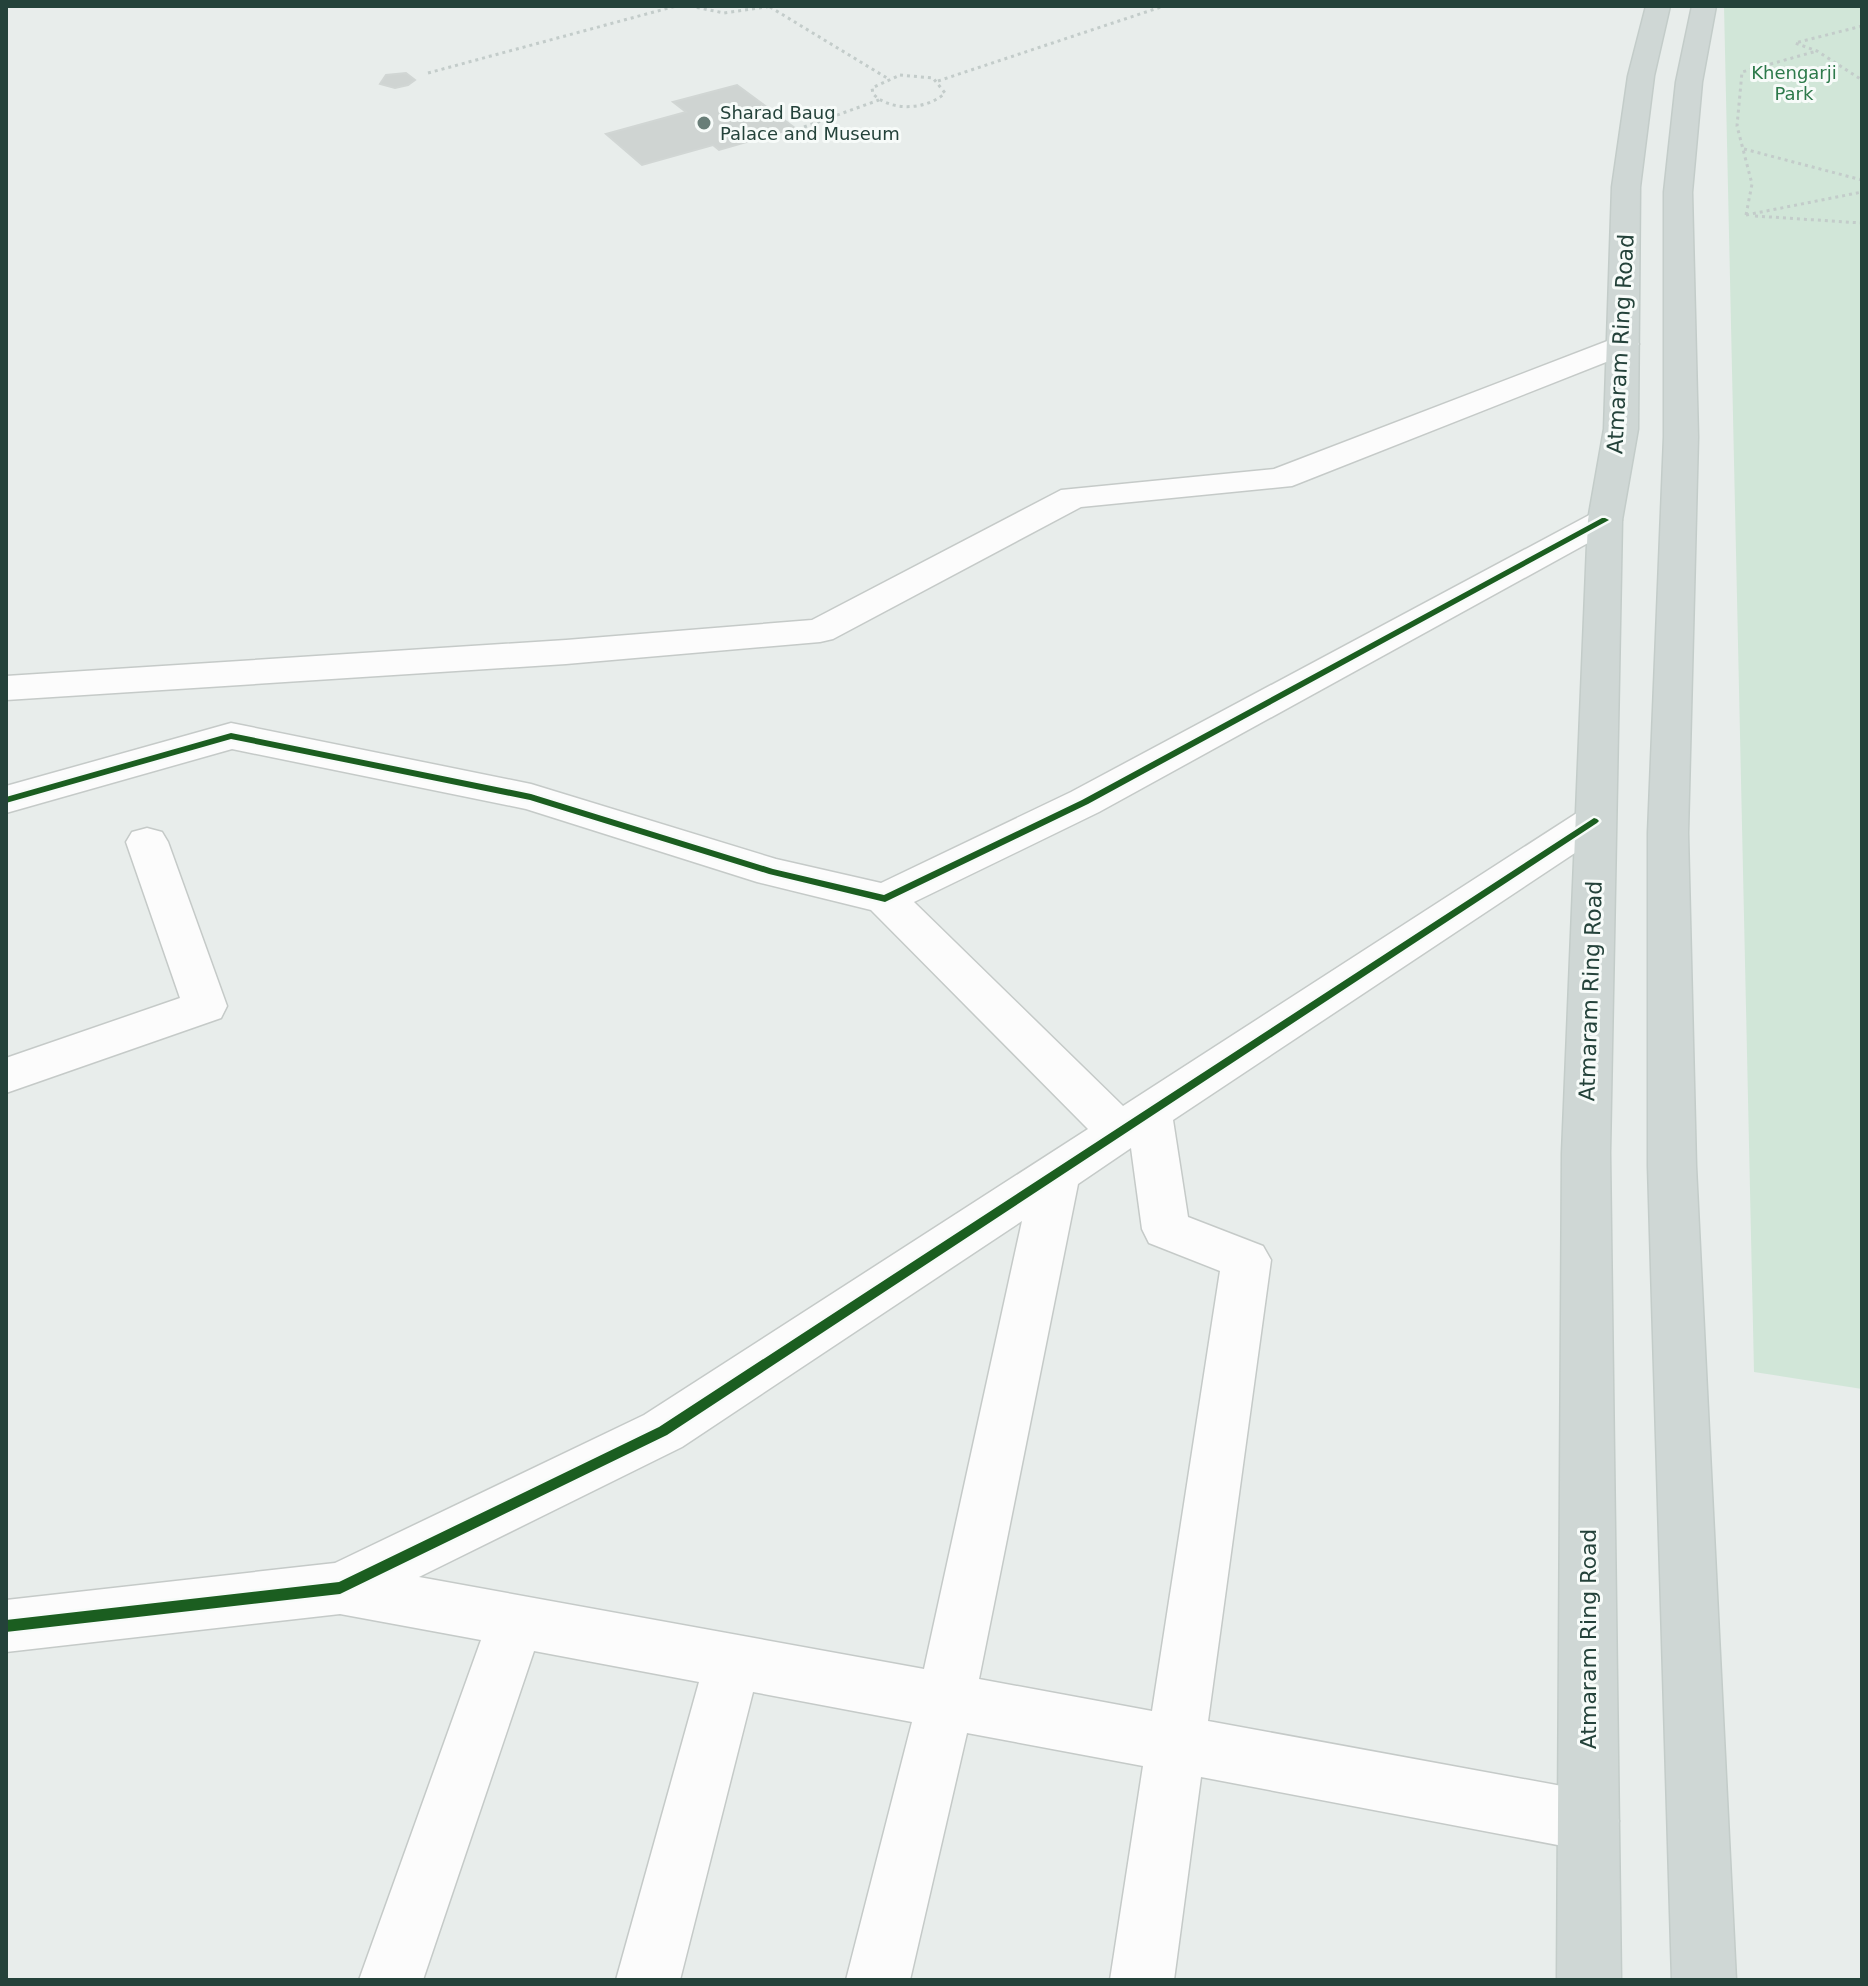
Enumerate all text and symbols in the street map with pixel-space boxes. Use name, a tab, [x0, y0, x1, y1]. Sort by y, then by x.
park label: Khengarji Park	[1751, 62, 1837, 104]
place label: Sharad Baug Palace and Museum	[720, 102, 900, 144]
marker: Sharad Baug Palace and Museum	[695, 114, 713, 132]
street label: Atmaram Ring Road	[1602, 233, 1639, 455]
street label: Atmaram Ring Road	[1574, 880, 1607, 1102]
street label: Atmaram Ring Road	[1576, 1529, 1601, 1749]

